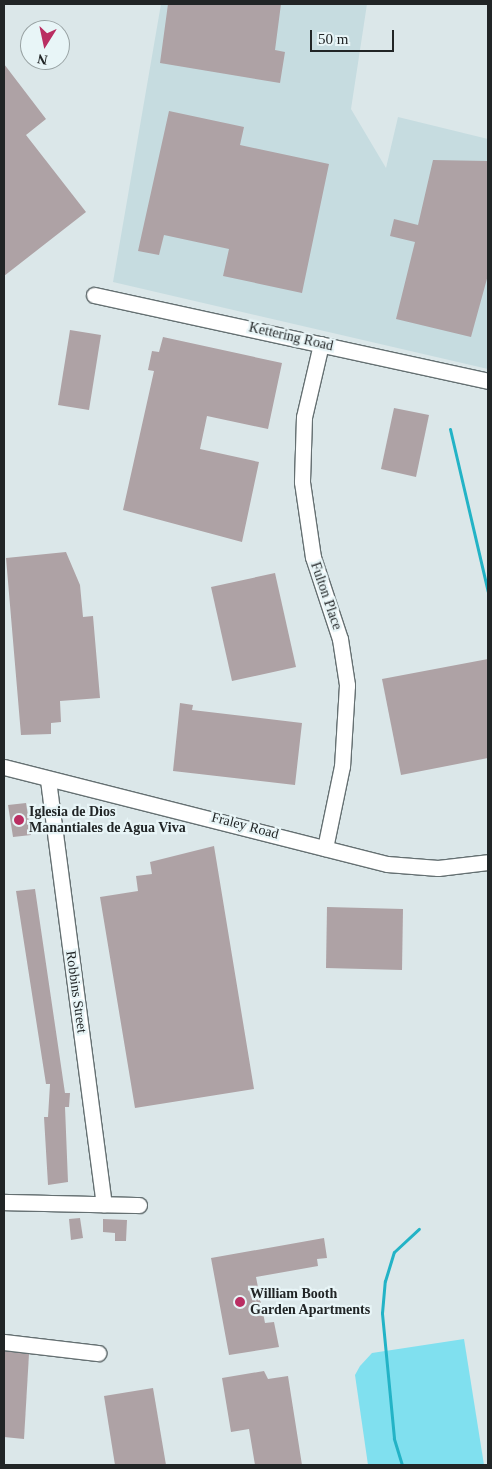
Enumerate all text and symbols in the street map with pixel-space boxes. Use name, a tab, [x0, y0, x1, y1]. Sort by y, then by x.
north arrow	[20, 20, 70, 70]
scale bar	[312, 20, 396, 52]
text: 50 m	[318, 31, 348, 47]
text: N	[36, 51, 49, 68]
street label: Kettering Road	[247, 319, 335, 355]
street label: Fulton Place	[307, 560, 345, 632]
place label: Iglesia de Dios Manantiales de Agua Viva	[29, 804, 187, 836]
street label: Fraley Road	[210, 809, 280, 843]
marker: Iglesia de Dios Manantiales de Agua Viva	[13, 814, 25, 826]
street label: Robbins Street	[62, 950, 90, 1034]
place label: William Booth Garden Apartments	[250, 1286, 371, 1318]
marker: William Booth Garden Apartments	[234, 1296, 246, 1308]

